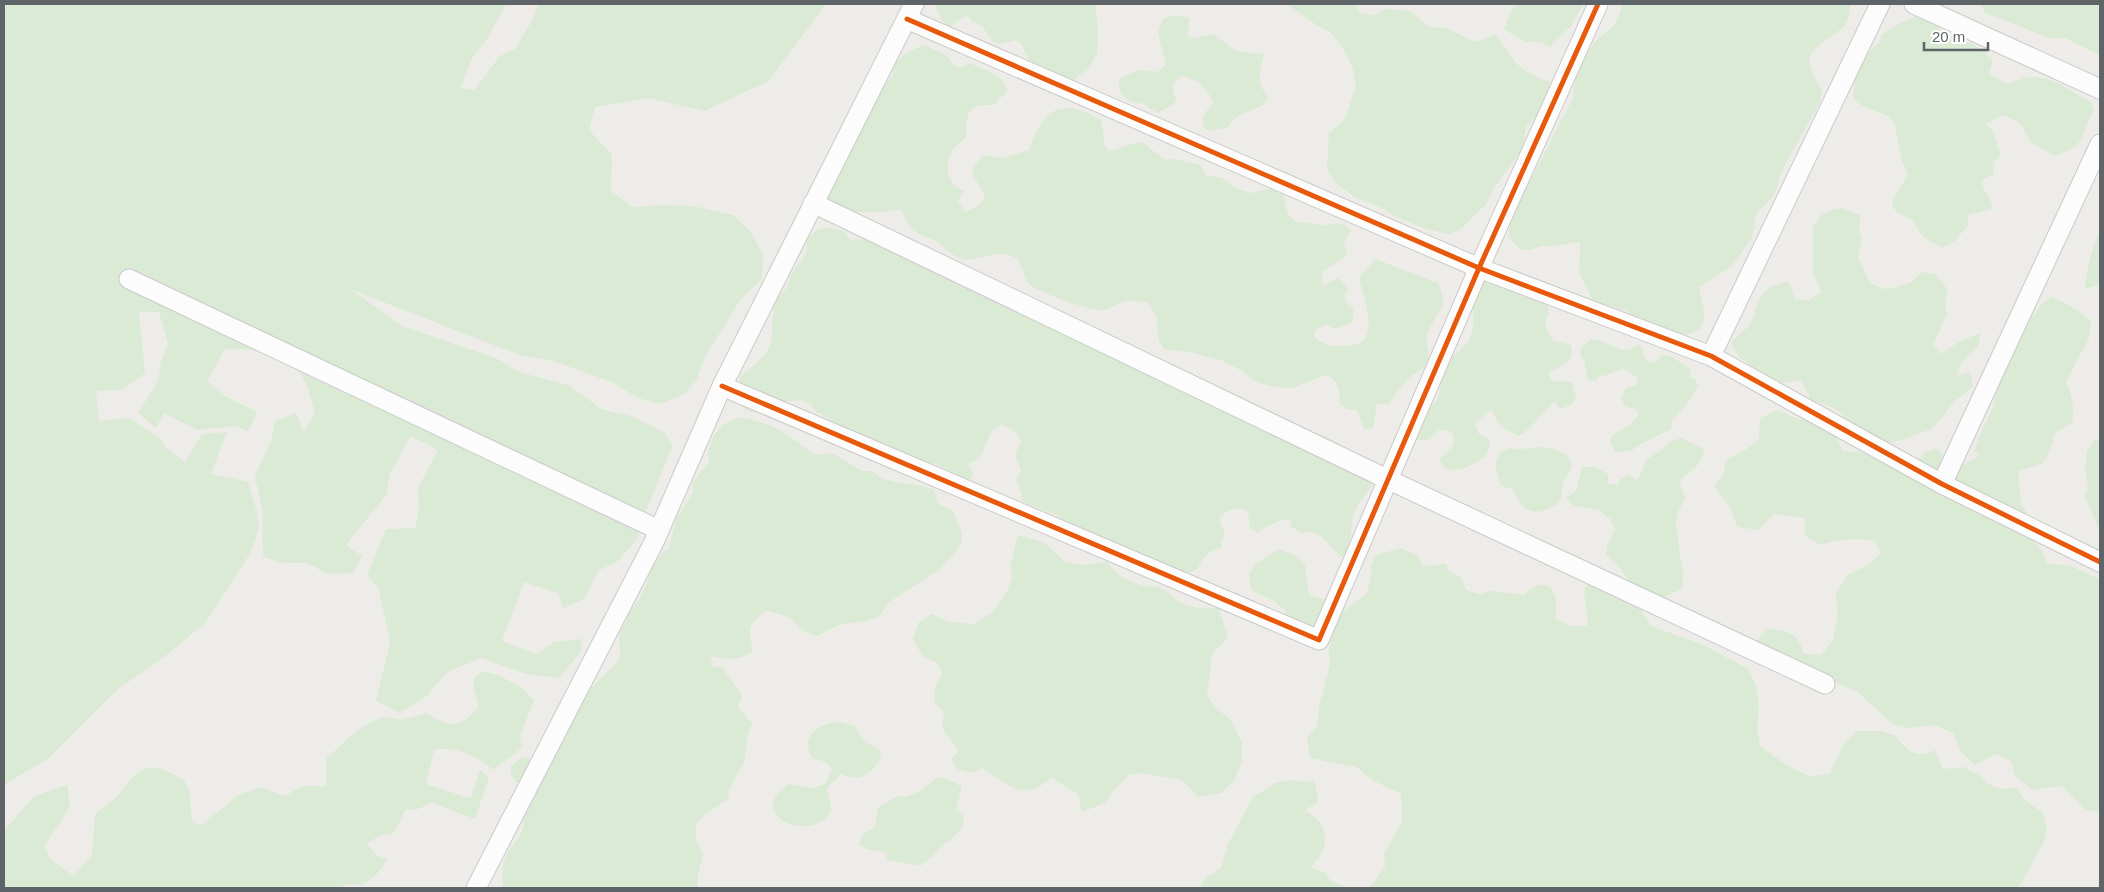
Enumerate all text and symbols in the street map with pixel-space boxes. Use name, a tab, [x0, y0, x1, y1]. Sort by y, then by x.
scale bar	[1924, 20, 1988, 52]
text: 20 m	[1932, 28, 1965, 45]

